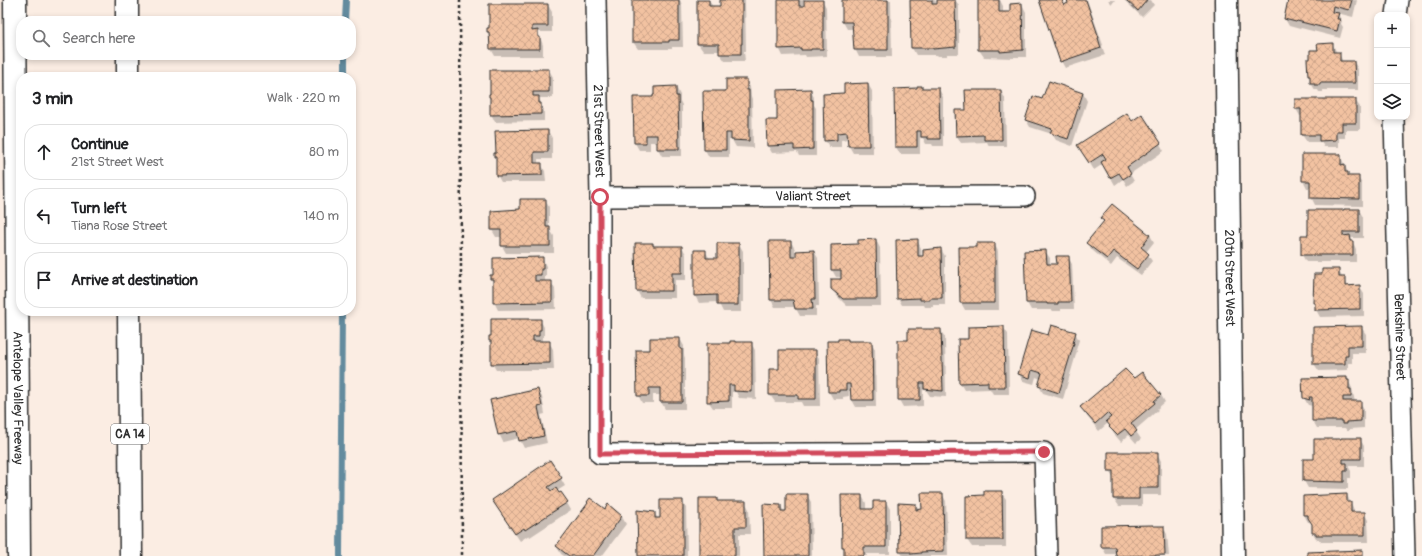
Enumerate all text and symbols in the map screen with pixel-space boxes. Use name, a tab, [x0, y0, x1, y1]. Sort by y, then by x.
map controls	[1374, 12, 1410, 120]
button: +	[1374, 12, 1410, 48]
search box	[16, 16, 356, 60]
icon: search	[30, 27, 52, 49]
text: Search here	[62, 29, 135, 48]
button: −	[1374, 48, 1410, 84]
street label: 21st Street West	[590, 84, 608, 178]
button: layers	[1374, 84, 1410, 120]
text: 3 min	[32, 88, 73, 109]
text: Walk · 220 m	[267, 90, 340, 106]
text: Continue	[71, 135, 129, 154]
icon: ahead	[33, 141, 55, 163]
text: 80 m	[309, 144, 339, 160]
text: 21st Street West	[71, 154, 164, 170]
route start	[591, 188, 609, 206]
street label: Valiant Street	[775, 188, 852, 205]
text: Turn left	[71, 199, 127, 218]
icon: left	[33, 205, 55, 227]
text: 140 m	[303, 208, 339, 224]
text: Tiana Rose Street	[71, 218, 167, 234]
street label: 20th Street West	[1221, 229, 1238, 327]
icon: arrive	[33, 269, 55, 291]
text: Arrive at destination	[71, 271, 198, 290]
street label: Berkshire Street	[1390, 293, 1409, 381]
street label: Antelope Valley Freeway	[9, 331, 26, 465]
road number: CA 14	[111, 424, 149, 444]
route end	[1035, 443, 1053, 461]

